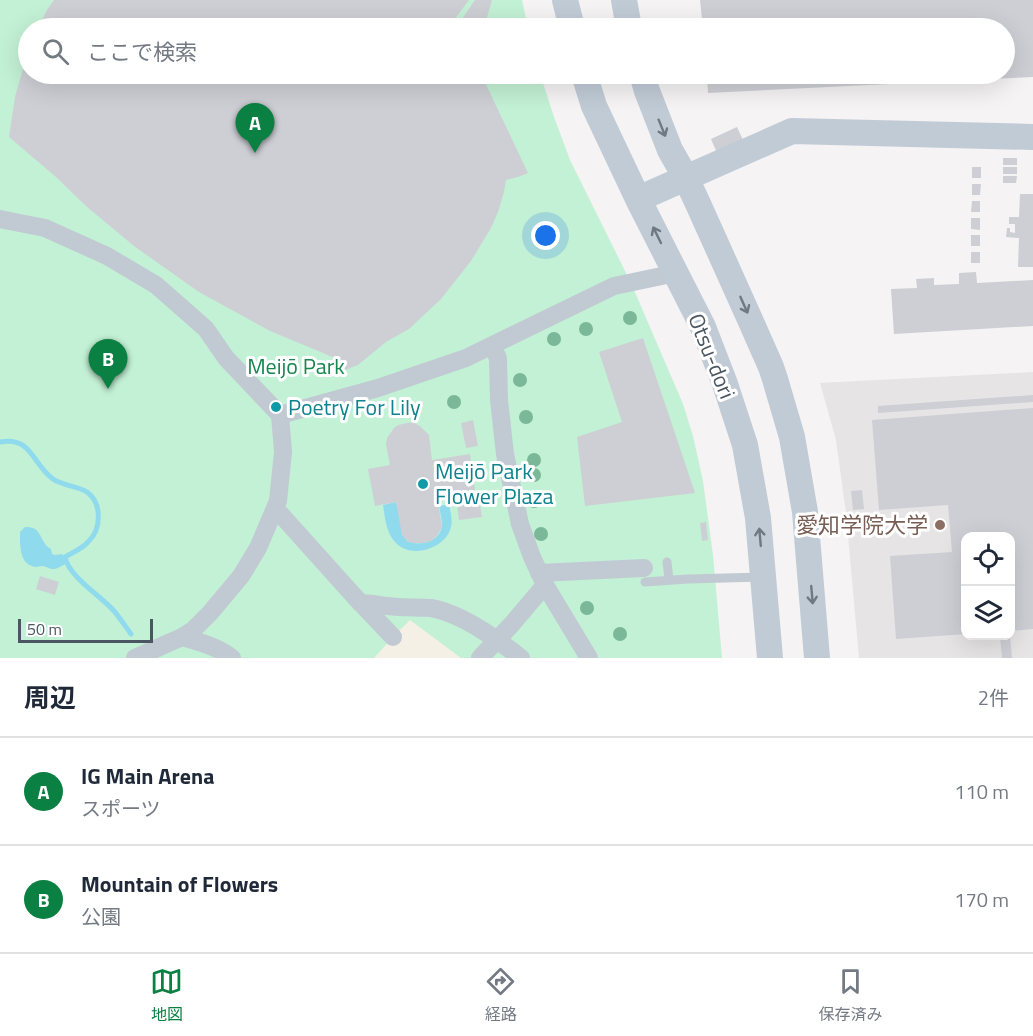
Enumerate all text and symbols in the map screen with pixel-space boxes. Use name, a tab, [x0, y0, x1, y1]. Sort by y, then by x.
search box	[18, 18, 1015, 84]
icon: search	[39, 35, 72, 68]
text: ここで検索	[87, 35, 197, 69]
pin: A	[236, 104, 274, 153]
one-way arrow	[657, 119, 668, 137]
your location	[531, 221, 560, 250]
one-way arrow	[651, 227, 662, 245]
one-way arrow	[738, 296, 750, 314]
street label: Otsu-dori	[679, 308, 745, 404]
pin: B	[88, 340, 128, 389]
park label: Meijō Park	[247, 349, 345, 383]
place label: Poetry For Lily	[288, 390, 421, 424]
marker: Poetry For Lily	[269, 400, 283, 414]
place label: Meijō Park Flower Plaza	[435, 454, 554, 513]
marker: Meijō Park Flower Plaza	[416, 477, 430, 491]
place label: 愛知学院大学	[796, 508, 928, 542]
marker: 愛知学院大学	[933, 518, 947, 532]
one-way arrow	[754, 528, 765, 547]
map controls	[961, 532, 1015, 640]
button: locate	[961, 532, 1015, 586]
one-way arrow	[807, 584, 818, 604]
button: layers	[961, 586, 1015, 640]
scale bar	[18, 616, 153, 644]
text: 50 m	[27, 617, 62, 641]
text: 周辺	[24, 678, 76, 717]
text: 2件	[978, 682, 1009, 713]
text: IG Main Arena	[81, 759, 214, 793]
text: A	[37, 776, 50, 807]
text: 110 m	[954, 776, 1009, 807]
text: スポーツ	[81, 793, 161, 824]
text: Mountain of Flowers	[81, 867, 278, 901]
text: B	[37, 884, 50, 915]
text: 170 m	[954, 884, 1009, 915]
text: 公園	[81, 901, 121, 932]
tab: 地図	[150, 965, 183, 1026]
tab: 経路	[484, 965, 517, 1026]
tab: 保存済み	[818, 965, 882, 1026]

